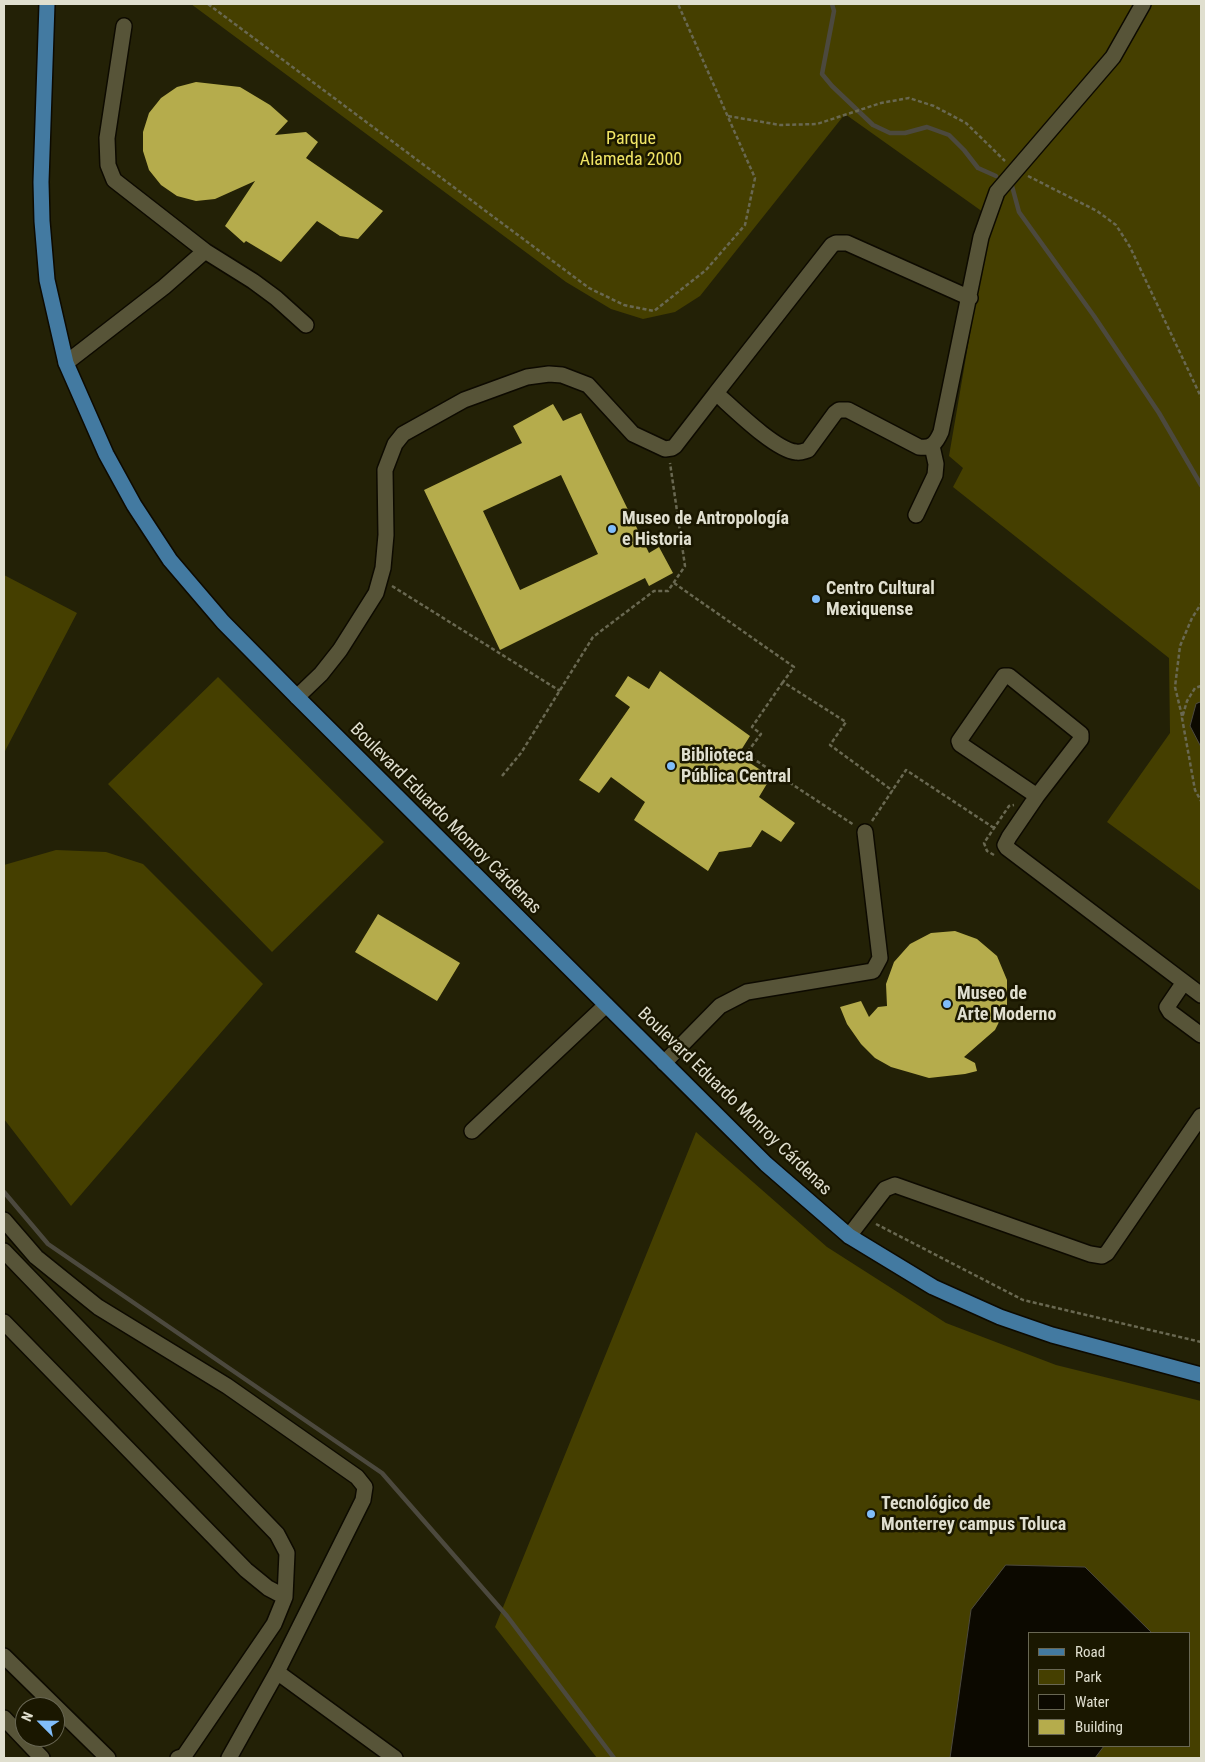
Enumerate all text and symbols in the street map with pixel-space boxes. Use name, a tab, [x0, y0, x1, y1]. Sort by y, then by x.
park label: Parque Alameda 2000	[580, 128, 682, 170]
place label: Museo de Antropología e Historia	[622, 508, 789, 550]
marker: Museo de Antropología e Historia	[606, 523, 618, 535]
place label: Centro Cultural Mexiquense	[826, 578, 935, 620]
marker: Centro Cultural Mexiquense	[810, 593, 822, 605]
street label: Boulevard Eduardo Monroy Cárdenas	[345, 719, 545, 919]
place label: Biblioteca Pública Central	[681, 745, 791, 788]
marker: Biblioteca Pública Central	[665, 760, 677, 772]
place label: Museo de Arte Moderno	[957, 983, 1056, 1026]
marker: Museo de Arte Moderno	[941, 998, 953, 1010]
street label: Boulevard Eduardo Monroy Cárdenas	[633, 1003, 835, 1201]
place label: Tecnológico de Monterrey campus Toluca	[881, 1493, 1066, 1536]
marker: Tecnológico de Monterrey campus Toluca	[865, 1508, 877, 1520]
legend	[1028, 1632, 1190, 1747]
text: Road	[1075, 1643, 1105, 1661]
text: Park	[1075, 1668, 1102, 1686]
text: Water	[1075, 1693, 1109, 1711]
north arrow	[15, 1697, 65, 1747]
text: N	[18, 1709, 36, 1724]
text: Building	[1075, 1718, 1123, 1736]

